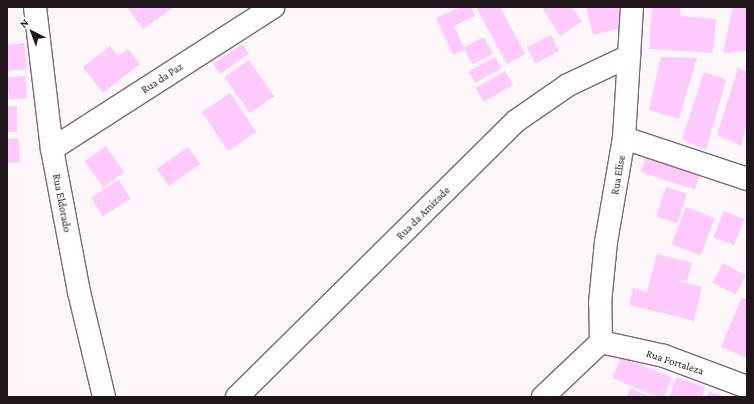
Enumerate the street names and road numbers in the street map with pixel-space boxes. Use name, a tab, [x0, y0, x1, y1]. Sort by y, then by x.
street label: Rua da Paz	[139, 60, 185, 96]
street label: Rua Elise	[608, 154, 628, 196]
street label: Rua Eldorado	[50, 173, 74, 233]
street label: Rua da Amizade	[393, 183, 453, 243]
street label: Rua Fortaleza	[645, 347, 705, 377]

